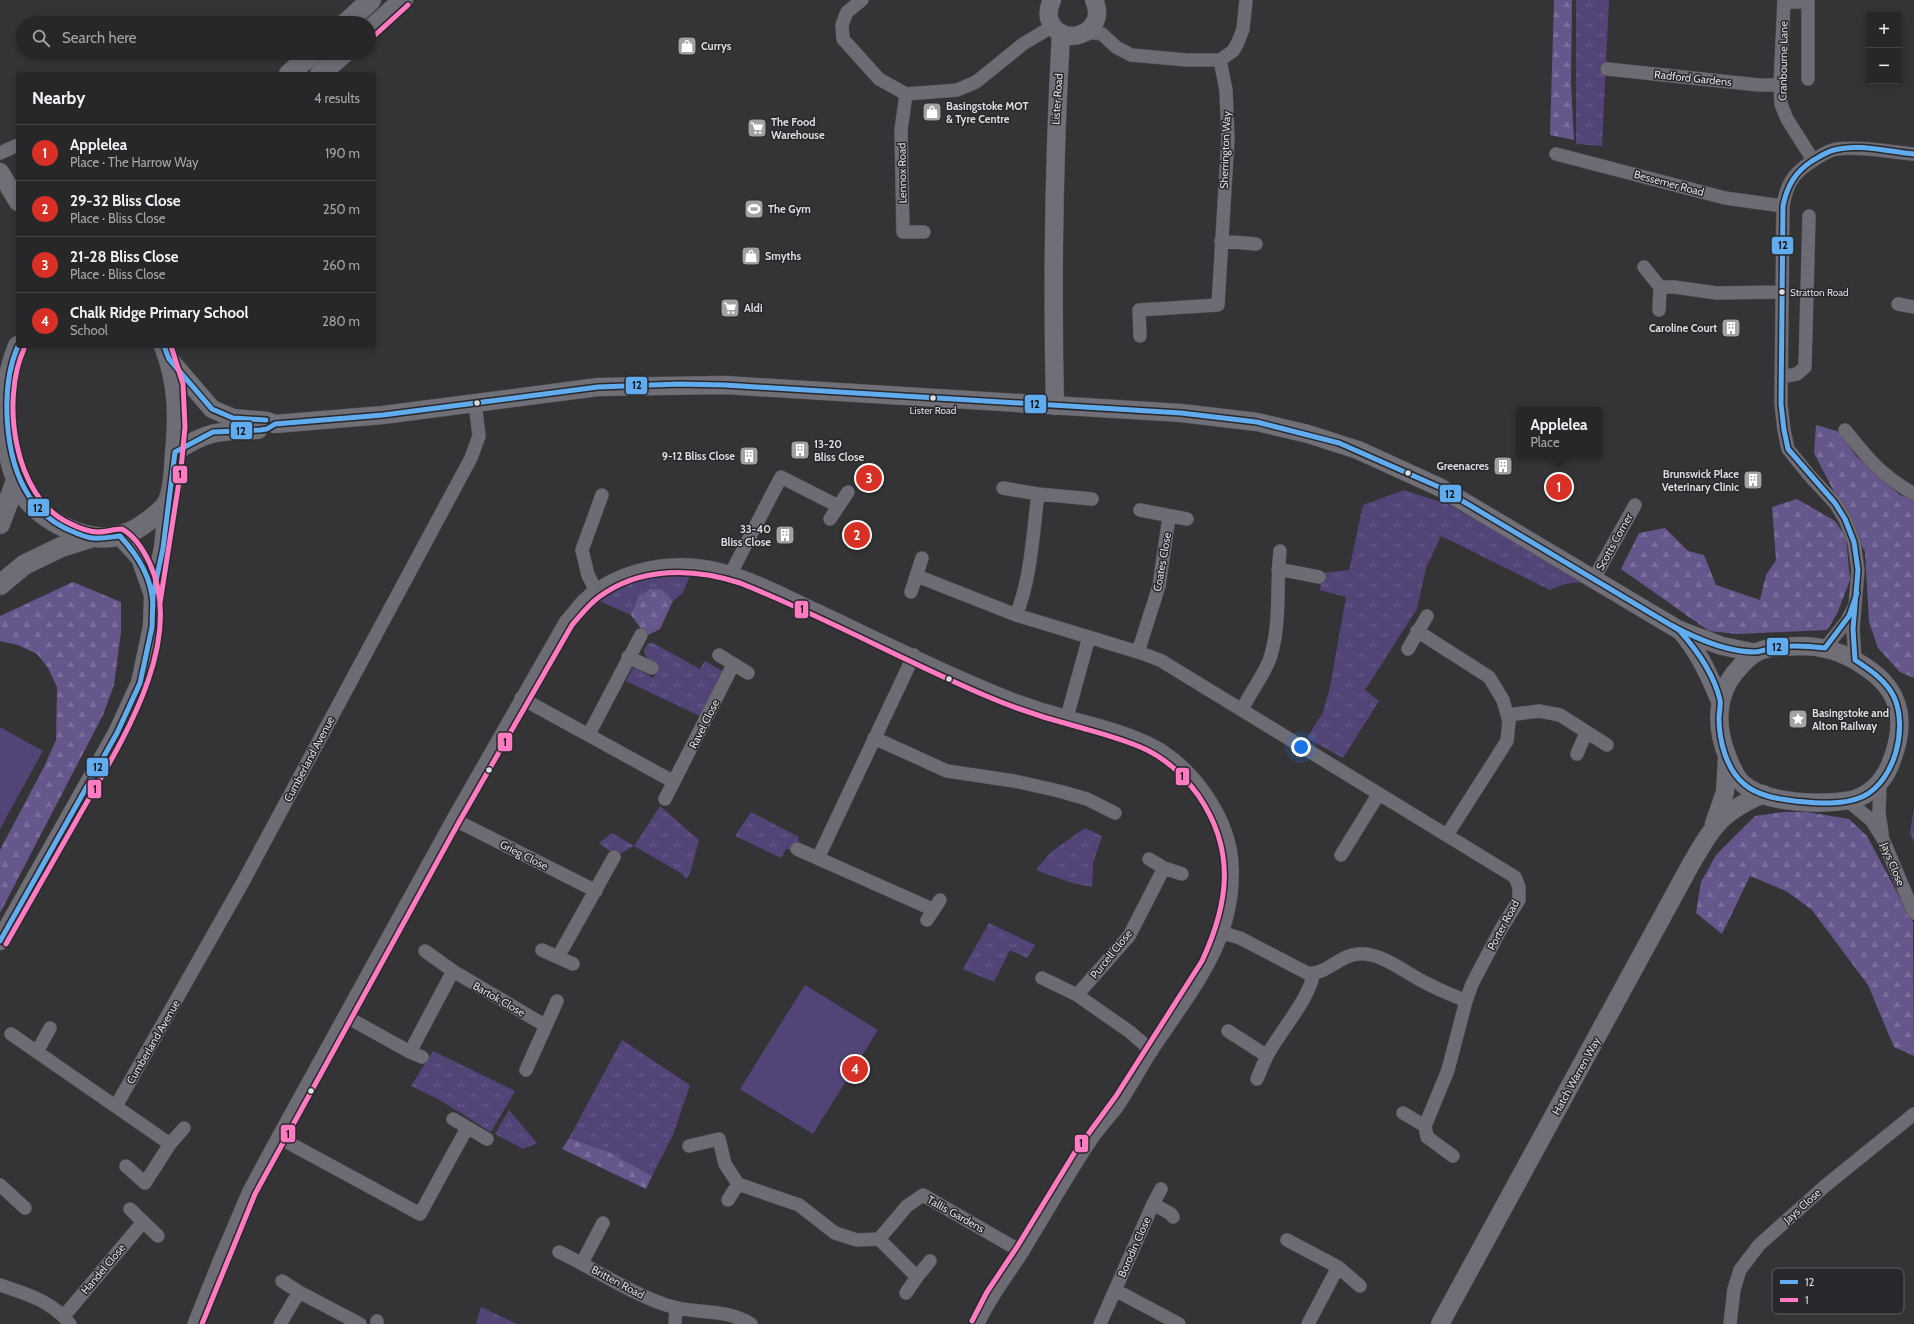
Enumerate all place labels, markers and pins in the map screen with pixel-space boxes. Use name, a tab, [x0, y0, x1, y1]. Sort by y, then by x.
shop icon: Currys	[676, 35, 698, 57]
place label: Currys	[701, 39, 732, 53]
place label: Basingstoke MOT & Tyre Centre	[946, 99, 1029, 126]
shop icon: Basingstoke MOT & Tyre Centre	[921, 101, 943, 123]
place label: The Food Warehouse	[771, 115, 825, 142]
supermarket icon: The Food Warehouse	[746, 117, 768, 139]
sports icon: The Gym	[743, 198, 765, 220]
place label: The Gym	[768, 202, 811, 216]
shop icon: Smyths	[740, 245, 762, 267]
place label: Smyths	[765, 249, 801, 263]
place label: Stratton Road	[1790, 286, 1849, 299]
marker: Stratton Road	[1777, 287, 1787, 297]
supermarket icon: Aldi	[719, 297, 741, 319]
place label: Aldi	[744, 301, 763, 315]
building icon: Caroline Court	[1720, 317, 1742, 339]
place label: Caroline Court	[1649, 321, 1717, 335]
marker: Lister Road	[928, 393, 938, 403]
unlabelled marker	[472, 398, 482, 408]
place label: Lister Road	[910, 404, 956, 417]
place label: 13-20 Bliss Close	[814, 437, 865, 464]
building icon: 13-20 Bliss Close	[789, 439, 811, 461]
building icon: 9-12 Bliss Close	[738, 445, 760, 467]
place label: 9-12 Bliss Close	[662, 449, 735, 463]
building icon: Greenacres	[1492, 455, 1514, 477]
place label: Greenacres	[1437, 459, 1489, 473]
pin: 3	[856, 463, 882, 493]
place label: Brunswick Place Veterinary Clinic	[1662, 467, 1739, 494]
unlabelled marker	[1403, 468, 1413, 478]
building icon: Brunswick Place Veterinary Clinic	[1742, 469, 1764, 491]
pin: 1	[1546, 472, 1572, 502]
pin: 2	[844, 520, 870, 550]
place label: 33-40 Bliss Close	[721, 522, 771, 549]
building icon: 33-40 Bliss Close	[774, 524, 796, 546]
unlabelled marker	[944, 674, 954, 684]
place label: Basingstoke and Alton Railway	[1812, 706, 1889, 733]
place icon: Basingstoke and Alton Railway	[1787, 708, 1809, 730]
unlabelled marker	[484, 765, 494, 775]
pin: 4	[842, 1054, 868, 1084]
unlabelled marker	[306, 1086, 316, 1096]

